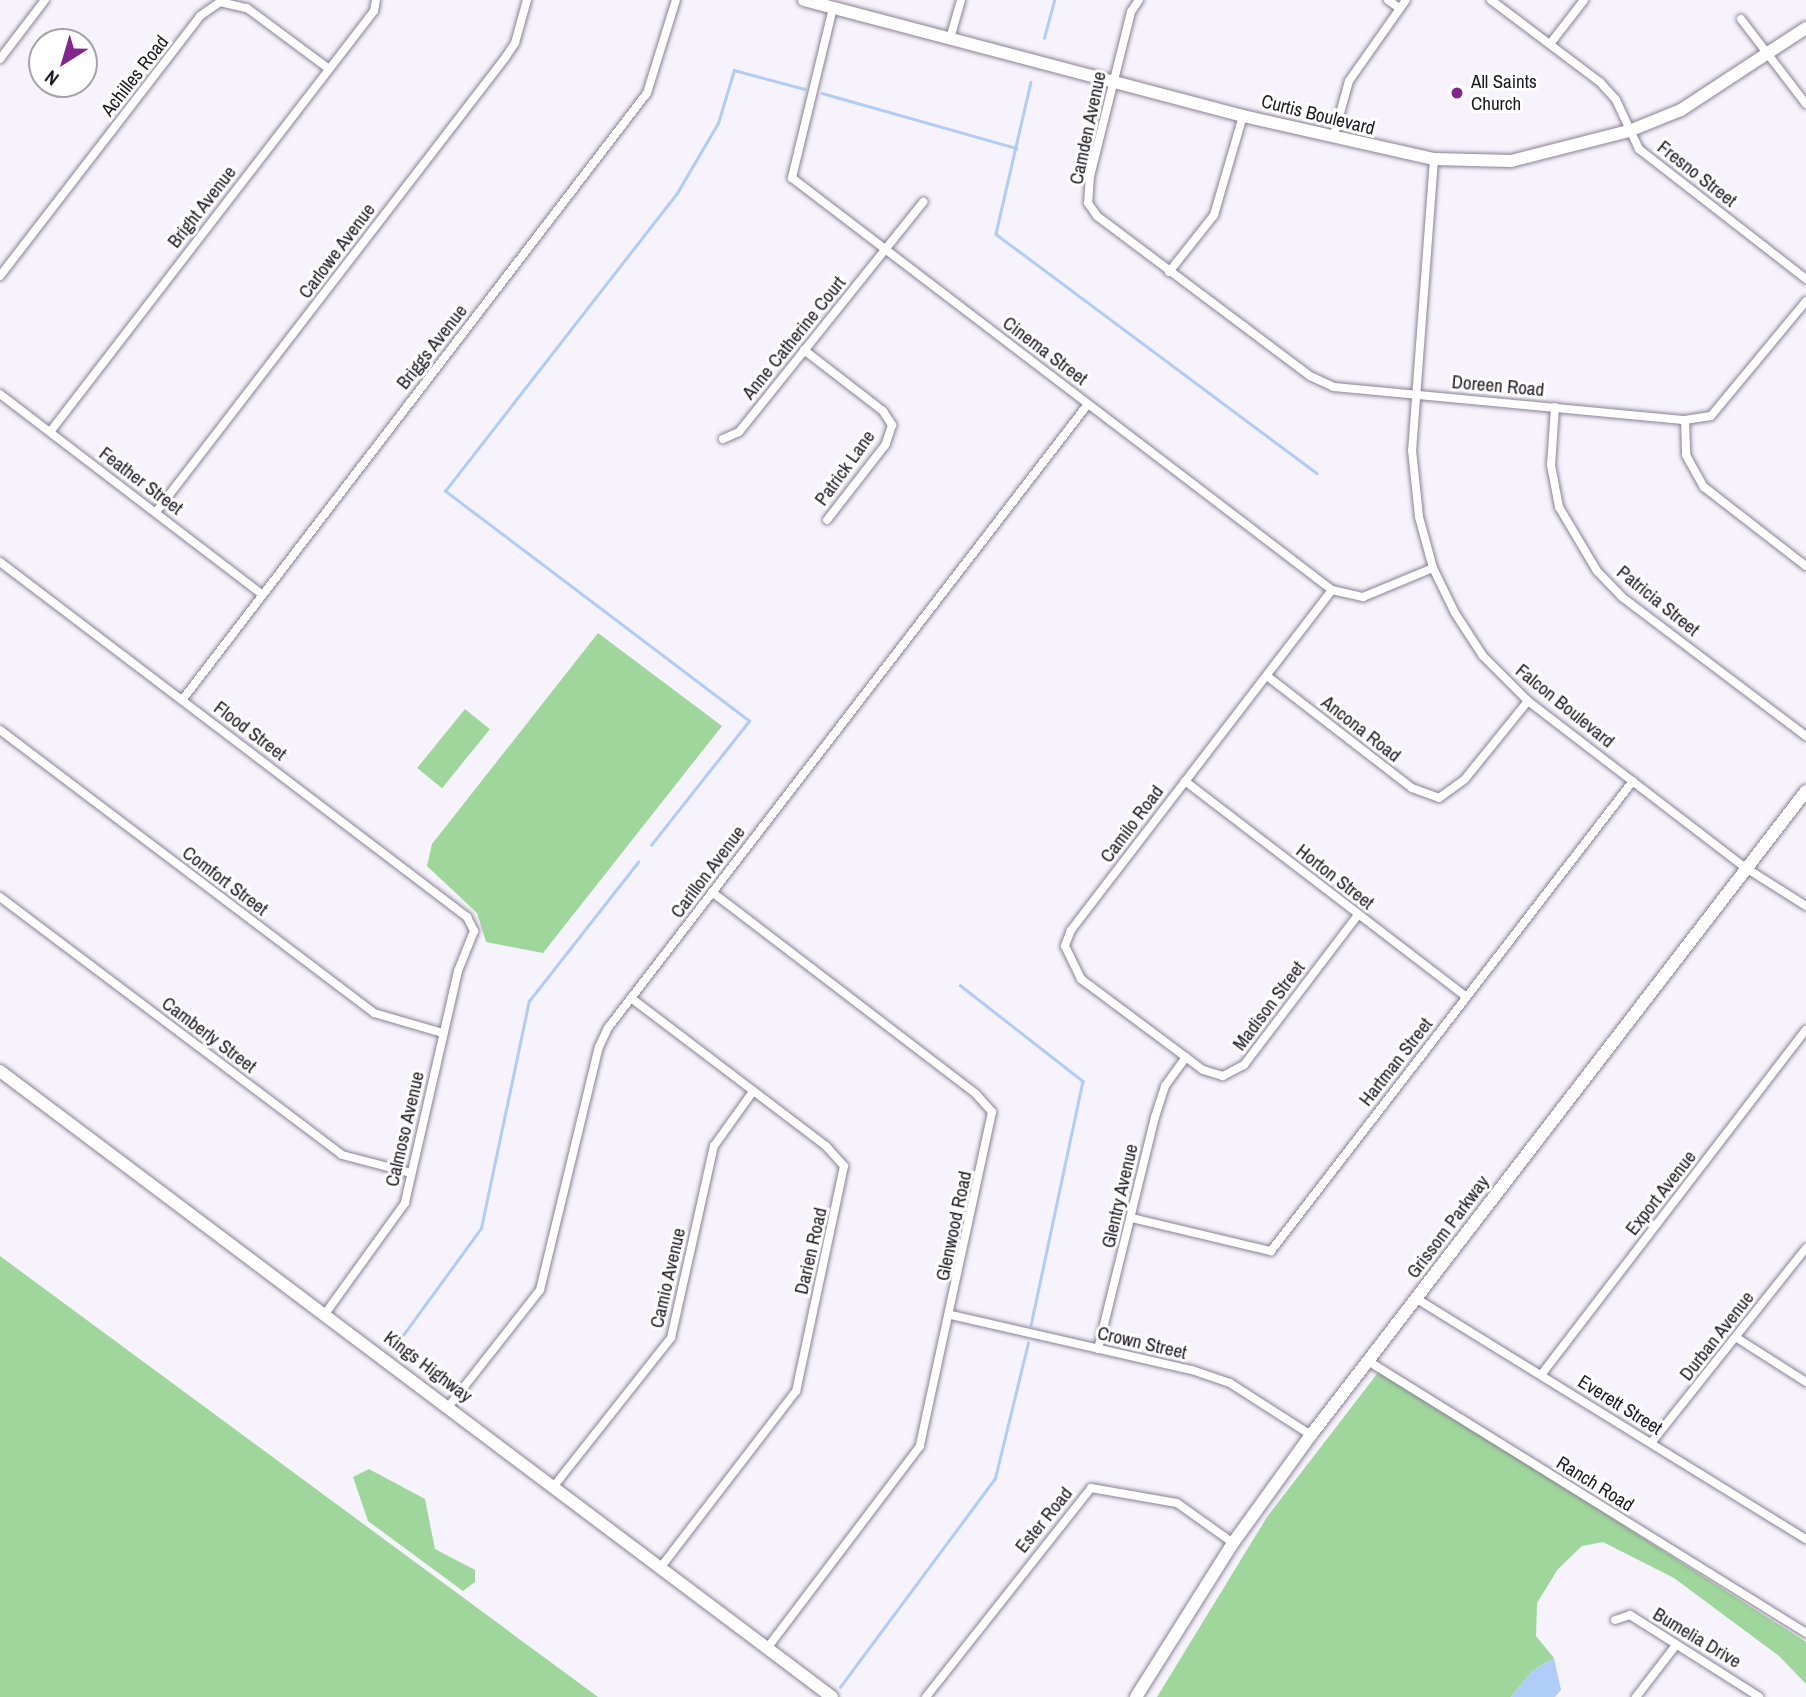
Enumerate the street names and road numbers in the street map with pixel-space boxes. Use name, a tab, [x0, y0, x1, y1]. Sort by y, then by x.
street label: Achilles Road	[96, 31, 174, 121]
street label: Camden Avenue	[1065, 69, 1111, 187]
street label: Curtis Boulevard	[1259, 90, 1377, 140]
street label: Fresno Street	[1653, 136, 1741, 212]
street label: Bright Avenue	[163, 161, 241, 253]
street label: Carlowe Avenue	[294, 199, 380, 303]
street label: Anne Catherine Court	[737, 272, 851, 404]
street label: Briggs Avenue	[392, 300, 472, 394]
street label: Cinema Street	[998, 312, 1092, 390]
street label: Doreen Road	[1451, 371, 1545, 401]
street label: Patrick Lane	[810, 426, 880, 510]
street label: Feather Street	[95, 442, 187, 520]
street label: Patricia Street	[1612, 561, 1704, 641]
street label: Falcon Boulevard	[1511, 659, 1619, 753]
street label: Ancona Road	[1317, 691, 1405, 767]
street label: Flood Street	[209, 696, 291, 766]
street label: Camilo Road	[1096, 781, 1168, 867]
street label: Carillon Avenue	[666, 821, 750, 923]
street label: Horton Street	[1291, 839, 1379, 915]
street label: Comfort Street	[178, 841, 272, 921]
street label: Madison Street	[1228, 957, 1310, 1055]
street label: Camberly Street	[157, 992, 261, 1078]
street label: Hartman Street	[1354, 1013, 1438, 1111]
street label: Calmoso Avenue	[381, 1069, 429, 1189]
street label: Glentry Avenue	[1097, 1141, 1143, 1251]
street label: Export Avenue	[1621, 1146, 1701, 1240]
street label: Glenwood Road	[931, 1169, 977, 1283]
street label: Grissom Parkway	[1402, 1171, 1494, 1283]
street label: Darien Road	[790, 1205, 832, 1297]
street label: Camio Avenue	[645, 1225, 691, 1331]
street label: Durban Avenue	[1675, 1286, 1759, 1386]
street label: Crown Street	[1095, 1322, 1189, 1364]
street label: Kings Highway	[379, 1326, 477, 1408]
street label: Everett Street	[1574, 1370, 1666, 1440]
street label: Ranch Road	[1552, 1451, 1638, 1517]
street label: Ester Road	[1011, 1483, 1077, 1557]
street label: Bumelia Drive	[1649, 1603, 1745, 1673]

